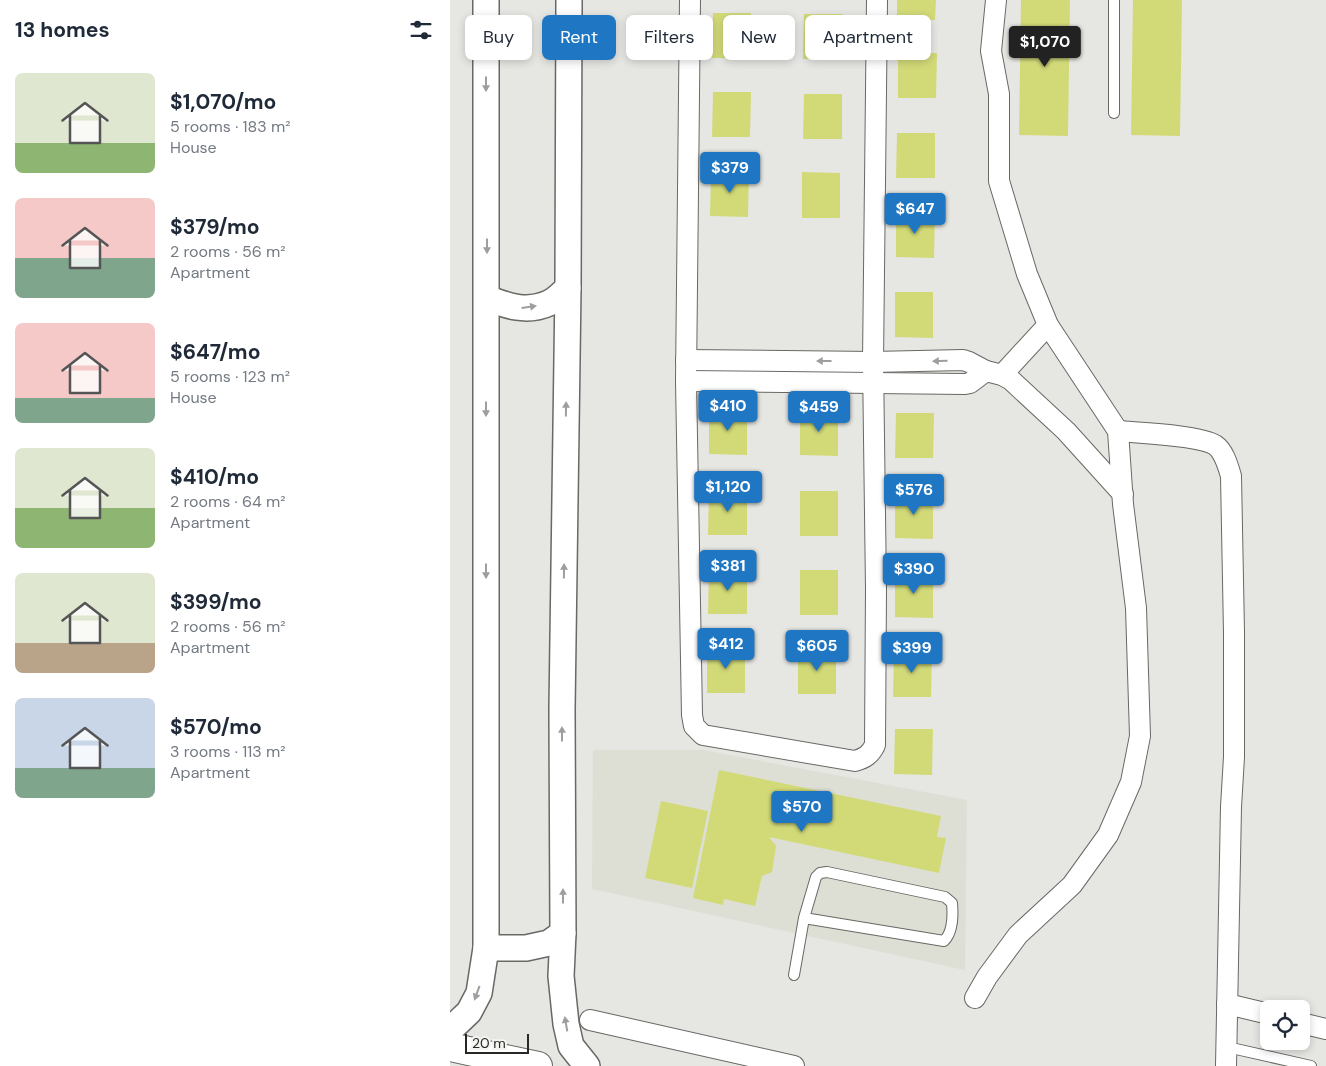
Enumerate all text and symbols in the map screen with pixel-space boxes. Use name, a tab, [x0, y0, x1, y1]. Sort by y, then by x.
chip: Buy	[465, 15, 532, 60]
chip: Rent	[542, 15, 616, 60]
chip: Filters	[626, 15, 713, 60]
chip: New	[723, 15, 795, 60]
chip: Apartment	[805, 15, 931, 60]
text: 13 homes	[15, 16, 110, 44]
icon: filters	[407, 16, 435, 44]
pin: $1,070	[1004, 26, 1086, 68]
text: $1,070	[1020, 31, 1070, 52]
one-way arrow	[482, 76, 490, 92]
text: $1,070/mo	[170, 88, 276, 116]
icon: home	[55, 93, 115, 153]
text: 5 rooms · 183 m²	[170, 116, 291, 137]
text: House	[170, 137, 217, 158]
pin: $379	[700, 152, 760, 194]
text: $379	[711, 157, 749, 178]
pin: $647	[885, 192, 945, 235]
text: $647	[896, 198, 934, 219]
text: $379/mo	[170, 213, 260, 241]
icon: home	[55, 218, 115, 278]
one-way arrow	[483, 238, 491, 254]
text: 2 rooms · 56 m²	[170, 241, 286, 262]
text: Apartment	[170, 262, 250, 283]
one-way arrow	[522, 303, 538, 311]
text: $647/mo	[170, 338, 260, 366]
icon: home	[55, 343, 115, 403]
one-way arrow	[816, 357, 832, 365]
one-way arrow	[932, 357, 948, 365]
text: 5 rooms · 123 m²	[170, 366, 290, 387]
text: House	[170, 387, 217, 408]
pin: $410	[698, 390, 758, 432]
pin: $459	[789, 390, 849, 433]
text: $410	[709, 395, 747, 416]
text: $459	[799, 396, 839, 417]
one-way arrow	[482, 401, 490, 417]
one-way arrow	[562, 401, 570, 417]
text: $410/mo	[170, 463, 259, 491]
icon: home	[55, 468, 115, 528]
pin: $1,120	[687, 470, 769, 513]
pin: $576	[884, 474, 944, 516]
text: $1,120	[705, 476, 751, 497]
text: $576	[895, 479, 933, 500]
text: 2 rooms · 64 m²	[170, 491, 286, 512]
text: Apartment	[170, 512, 250, 533]
pin: $381	[698, 550, 758, 592]
pin: $390	[884, 552, 944, 595]
text: $381	[711, 555, 745, 576]
text: $390	[894, 558, 934, 579]
one-way arrow	[482, 563, 490, 579]
one-way arrow	[560, 563, 568, 579]
text: $399/mo	[170, 588, 262, 616]
icon: home	[55, 593, 115, 653]
text: 2 rooms · 56 m²	[170, 616, 286, 637]
pin: $412	[696, 628, 756, 670]
pin: $605	[787, 630, 847, 672]
pin: $399	[882, 632, 942, 674]
text: $412	[708, 633, 744, 654]
text: $605	[796, 635, 838, 656]
text: Apartment	[170, 637, 250, 658]
text: $399	[892, 637, 932, 658]
text: $570/mo	[170, 713, 262, 741]
icon: home	[55, 718, 115, 778]
one-way arrow	[558, 726, 566, 742]
text: 3 rooms · 113 m²	[170, 741, 286, 762]
text: Apartment	[170, 762, 250, 783]
pin: $570	[772, 790, 832, 833]
text: $570	[782, 796, 822, 817]
one-way arrow	[559, 888, 567, 904]
one-way arrow	[473, 986, 480, 1001]
map controls	[1260, 1000, 1310, 1050]
button: locate	[1260, 1000, 1310, 1050]
one-way arrow	[562, 1015, 570, 1031]
scale bar	[465, 1031, 529, 1054]
text: 20 m	[472, 1034, 506, 1052]

